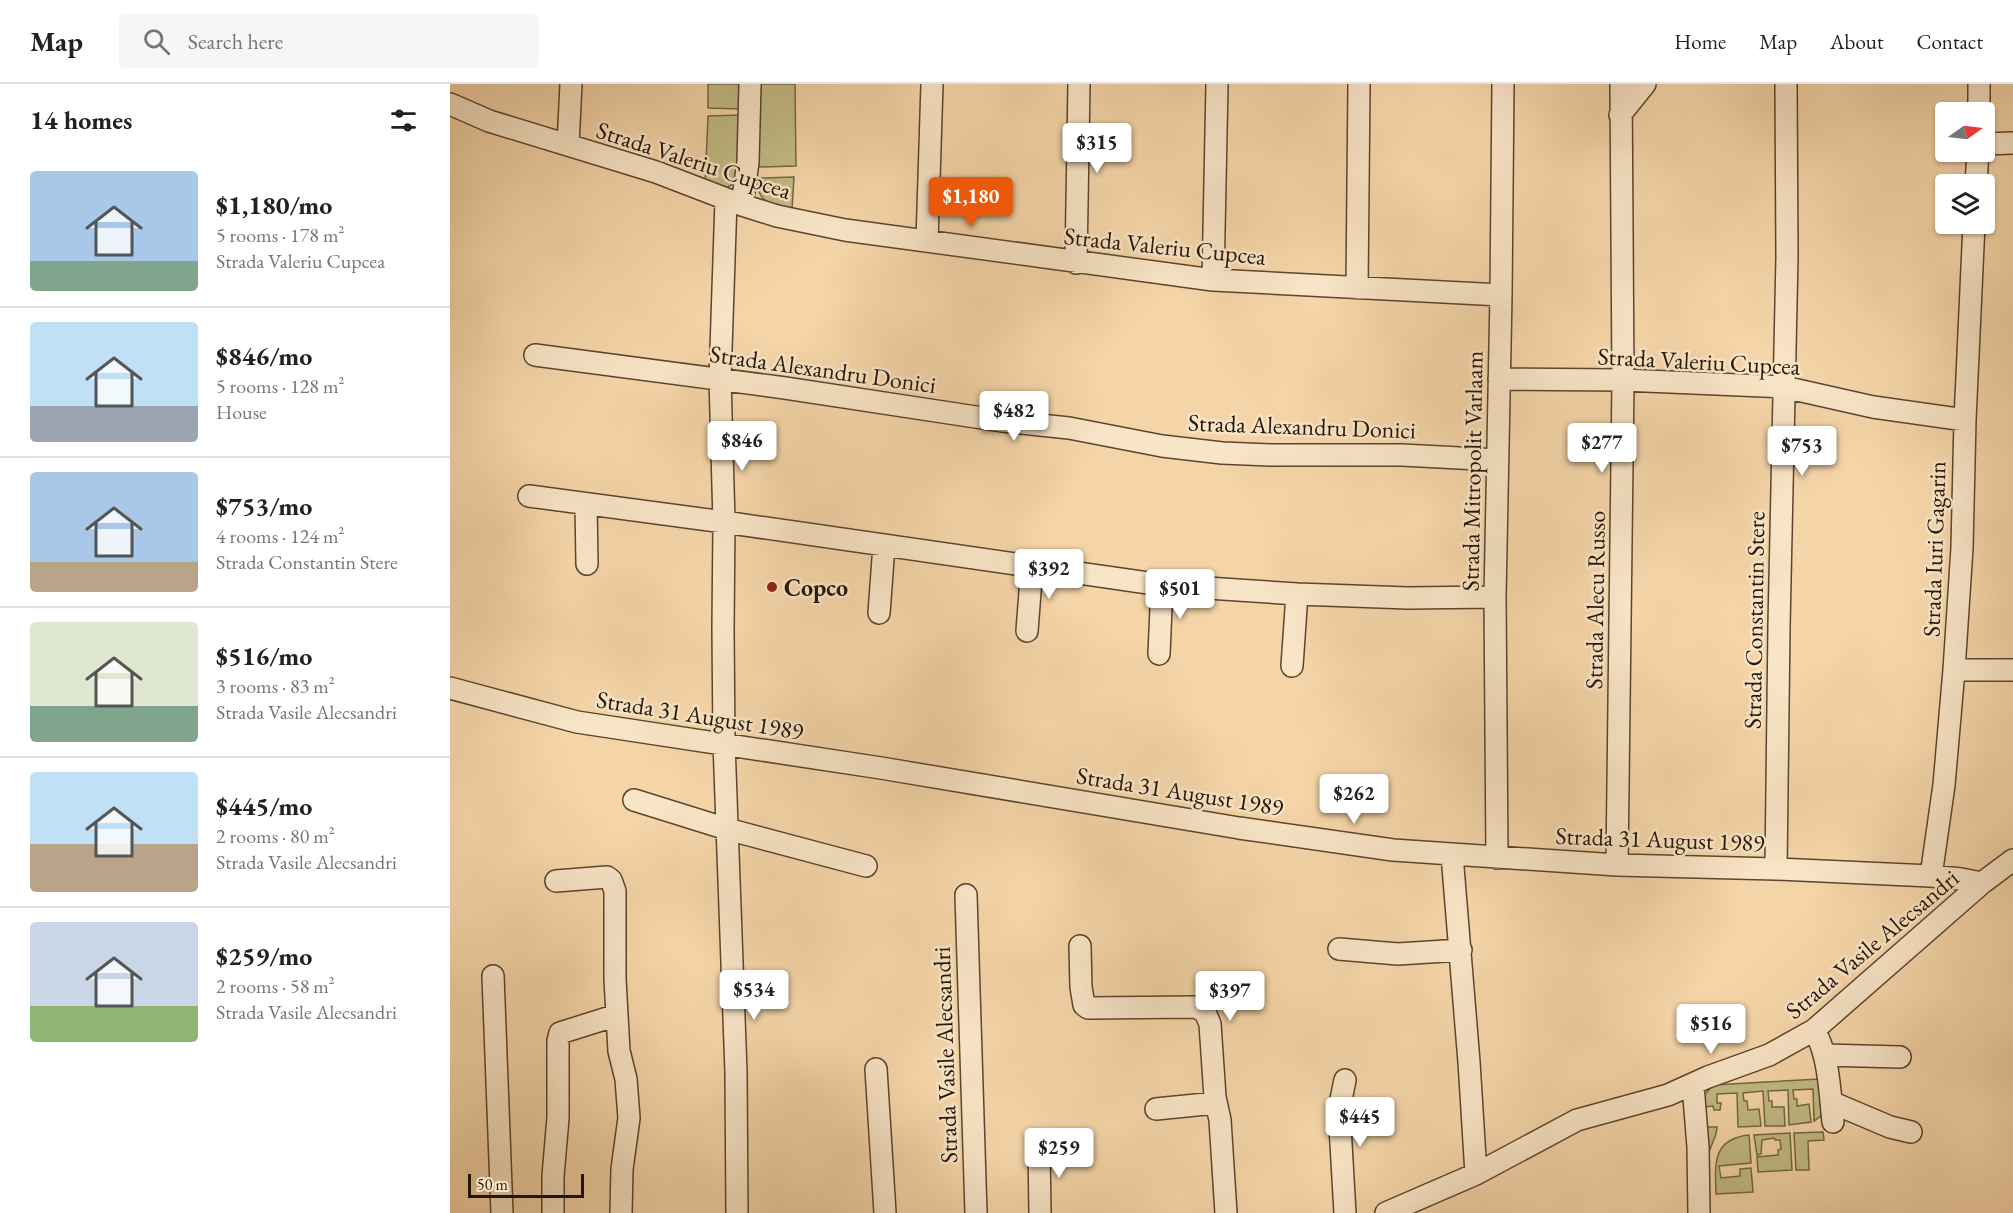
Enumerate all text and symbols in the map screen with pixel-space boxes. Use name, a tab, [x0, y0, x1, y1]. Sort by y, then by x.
search box	[119, 14, 539, 68]
text: Map	[30, 23, 83, 59]
icon: search	[140, 25, 173, 58]
text: Search here	[188, 27, 283, 56]
text: Home	[1674, 28, 1726, 55]
text: Map	[1759, 28, 1797, 55]
text: About	[1830, 28, 1883, 55]
text: Contact	[1916, 28, 1983, 55]
north arrow	[1935, 102, 1995, 162]
map controls	[1935, 102, 1995, 234]
text: 14 homes	[30, 103, 132, 137]
icon: filters	[387, 104, 420, 137]
street label: Strada Valeriu Cupcea	[593, 114, 796, 206]
pin: $315	[1061, 123, 1133, 174]
text: $315	[1077, 129, 1117, 155]
button: layers	[1935, 174, 1995, 234]
pin: $1,180	[922, 177, 1020, 228]
text: $1,180	[943, 183, 999, 209]
text: $1,180/mo	[216, 188, 332, 222]
icon: home	[78, 195, 150, 267]
street label: Strada Valeriu Cupcea	[1062, 220, 1268, 272]
text: 5 rooms · 178 m²	[216, 222, 344, 248]
text: Strada Valeriu Cupcea	[216, 248, 385, 274]
street label: Strada Alexandru Donici	[708, 338, 938, 400]
text: $846/mo	[216, 339, 312, 373]
street label: Strada Valeriu Cupcea	[1597, 340, 1802, 382]
icon: home	[78, 346, 150, 418]
street label: Strada Mitropolit Varlaam	[1454, 350, 1490, 592]
text: 5 rooms · 128 m²	[216, 373, 344, 399]
pin: $482	[978, 391, 1050, 442]
text: $482	[994, 397, 1034, 423]
text: House	[216, 399, 267, 425]
street label: Strada Alexandru Donici	[1187, 407, 1417, 445]
pin: $846	[706, 421, 778, 472]
pin: $277	[1566, 423, 1638, 474]
pin: $753	[1766, 426, 1838, 477]
text: $846	[722, 427, 762, 453]
text: $277	[1582, 429, 1622, 455]
text: $753	[1782, 432, 1822, 458]
street label: Strada Iuri Gagarin	[1915, 460, 1953, 637]
text: $753/mo	[216, 489, 312, 523]
icon: home	[78, 496, 150, 568]
street label: Strada Alecu Russo	[1578, 510, 1612, 690]
street label: Strada Constantin Stere	[1737, 511, 1771, 729]
text: 4 rooms · 124 m²	[216, 523, 344, 549]
text: Strada Constantin Stere	[216, 549, 398, 575]
pin: $392	[1013, 549, 1085, 600]
text: $392	[1029, 555, 1069, 581]
pin: $501	[1144, 569, 1216, 620]
place label: Copco	[784, 572, 848, 603]
text: $501	[1160, 575, 1200, 601]
marker: Copco	[765, 580, 779, 594]
text: $516/mo	[216, 639, 312, 673]
icon: home	[78, 646, 150, 718]
text: 3 rooms · 83 m²	[216, 673, 335, 699]
street label: Strada 31 August 1989	[594, 683, 806, 747]
text: Strada Vasile Alecsandri	[216, 699, 397, 725]
street label: Strada 31 August 1989	[1074, 759, 1286, 823]
pin: $262	[1318, 774, 1390, 825]
text: $262	[1334, 780, 1374, 806]
text: $445/mo	[216, 789, 312, 823]
icon: home	[78, 796, 150, 868]
street label: Strada 31 August 1989	[1555, 820, 1766, 858]
text: 2 rooms · 80 m²	[216, 823, 335, 849]
text: Strada Vasile Alecsandri	[216, 849, 397, 875]
street label: Strada Vasile Alecsandri	[1779, 862, 1965, 1026]
text: $259/mo	[216, 939, 312, 973]
icon: home	[78, 946, 150, 1018]
street label: Strada Vasile Alecsandri	[926, 946, 964, 1164]
pin: $534	[718, 970, 790, 1021]
pin: $397	[1194, 971, 1266, 1022]
text: 2 rooms · 58 m²	[216, 973, 335, 999]
text: $534	[734, 976, 774, 1002]
text: $397	[1210, 977, 1250, 1003]
text: Strada Vasile Alecsandri	[216, 999, 397, 1025]
pin: $516	[1675, 1004, 1747, 1055]
text: $516	[1691, 1010, 1731, 1036]
pin: $445	[1324, 1097, 1396, 1148]
text: $445	[1340, 1103, 1380, 1129]
pin: $259	[1023, 1128, 1095, 1179]
text: $259	[1039, 1134, 1079, 1160]
scale bar	[468, 1171, 584, 1198]
text: 50 m	[477, 1174, 508, 1195]

